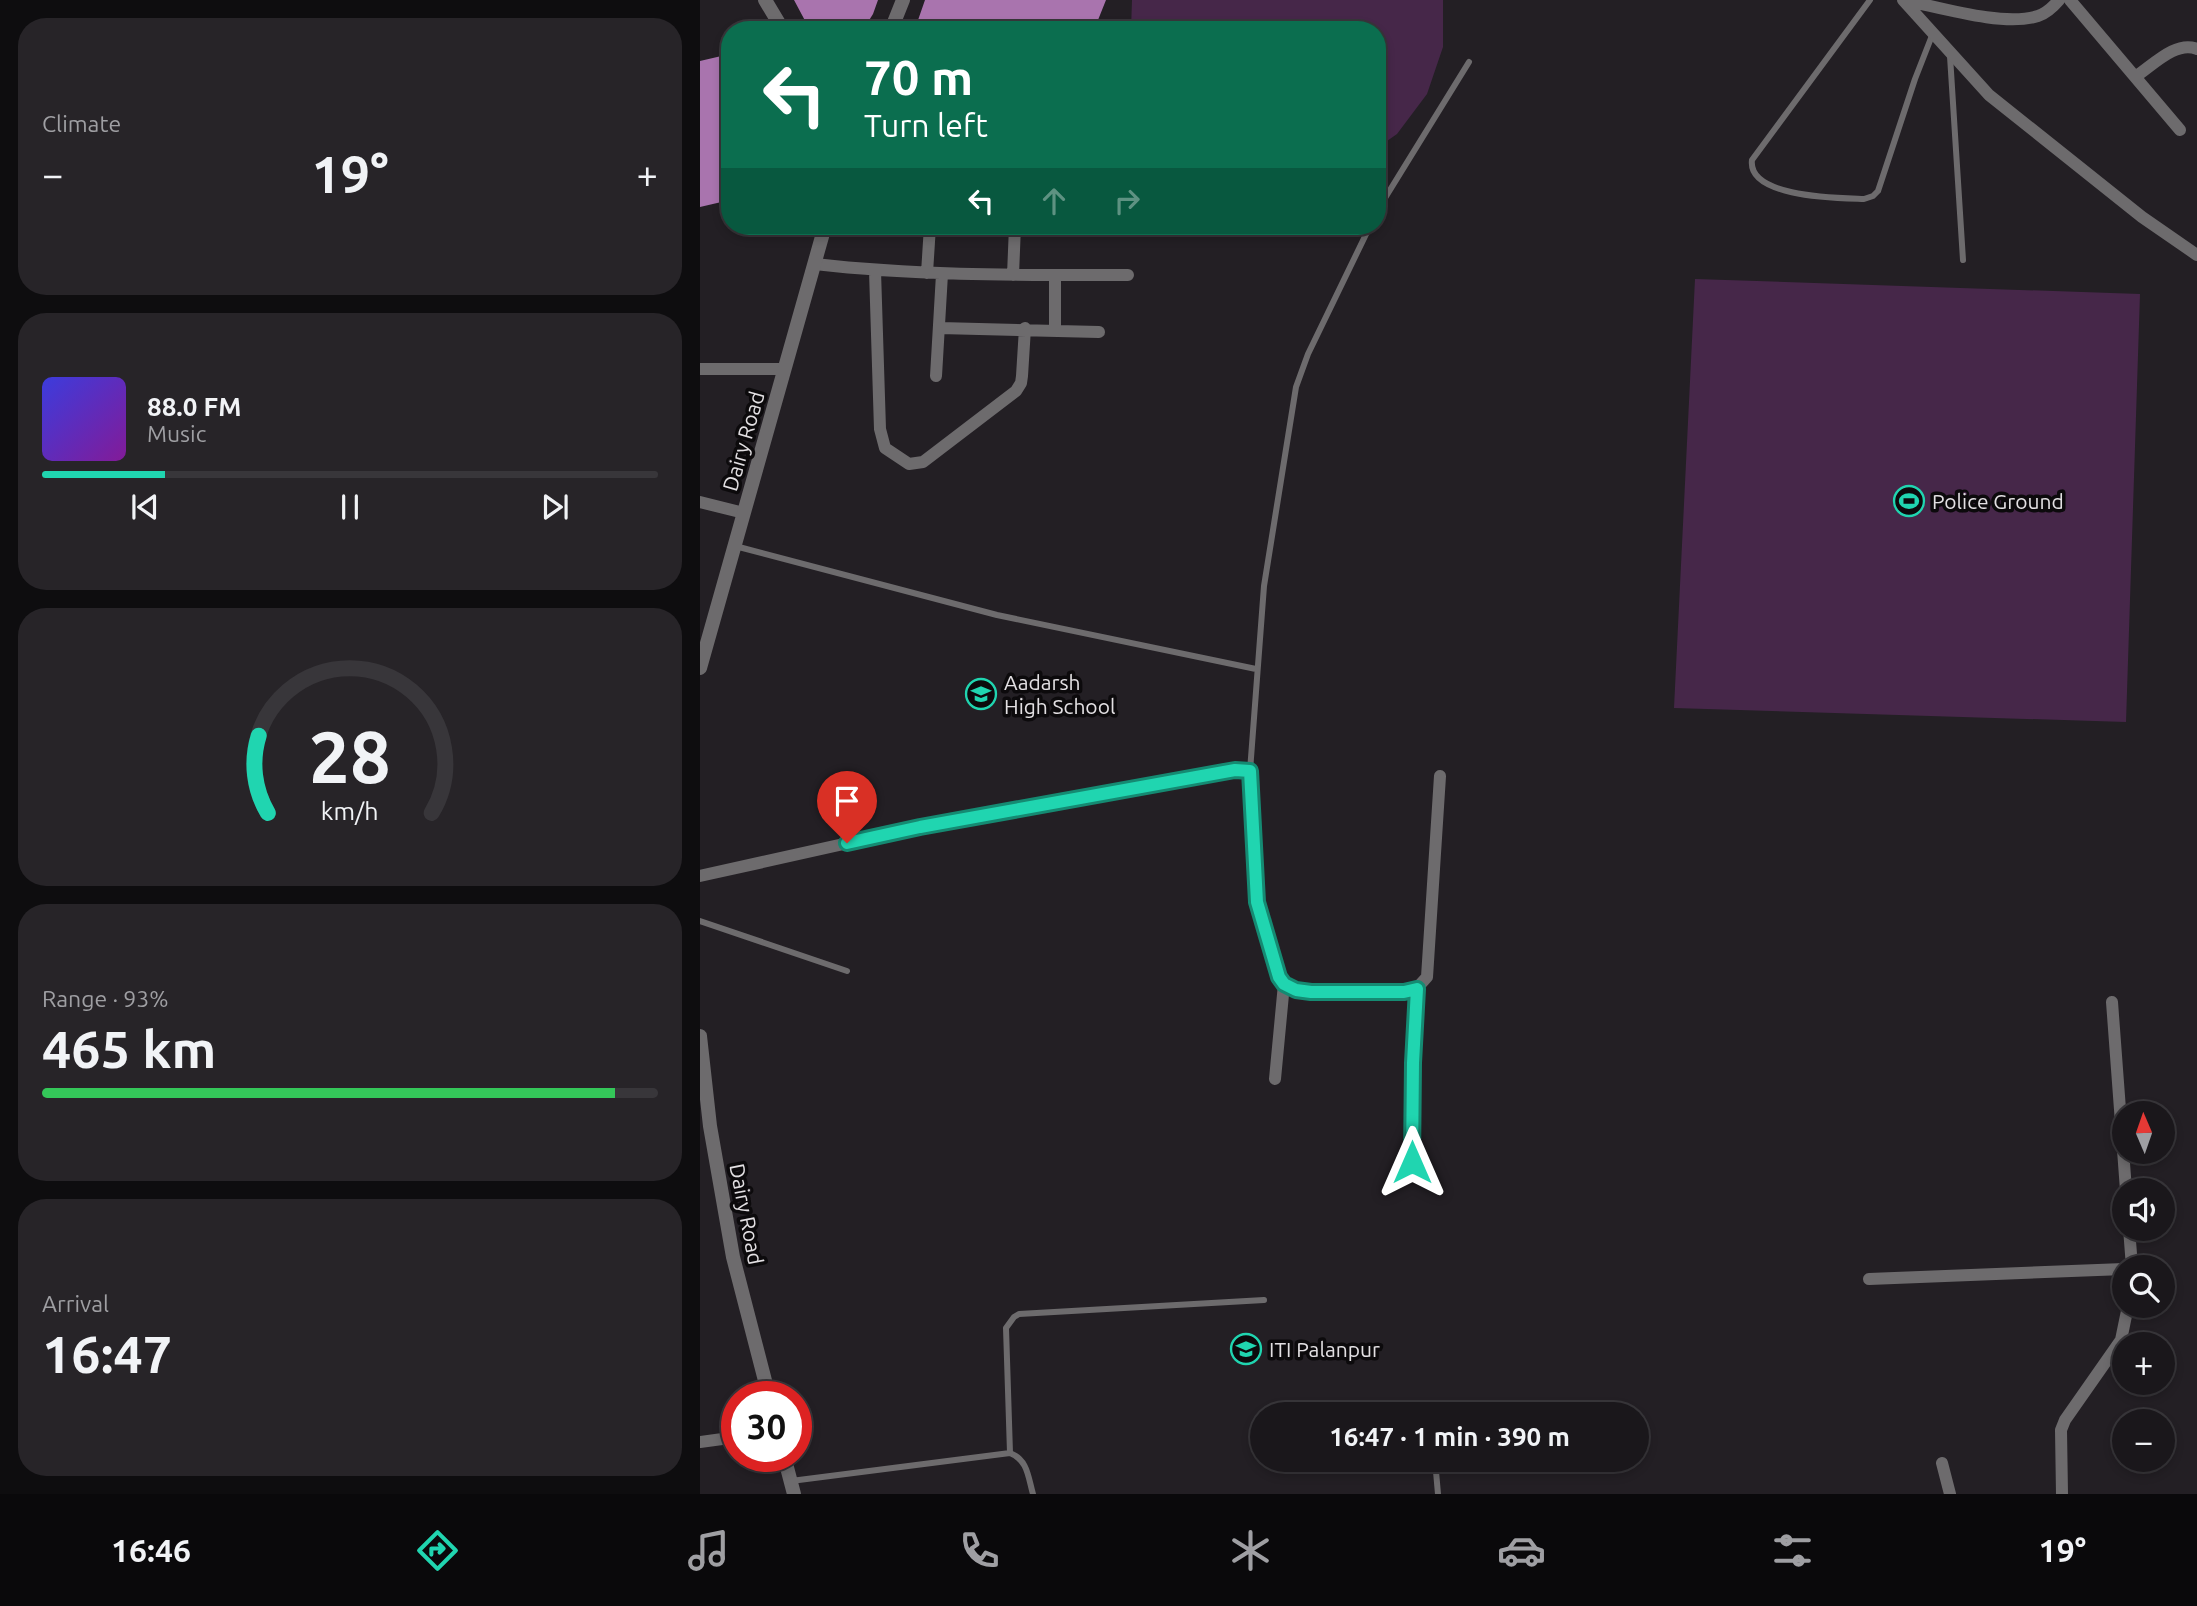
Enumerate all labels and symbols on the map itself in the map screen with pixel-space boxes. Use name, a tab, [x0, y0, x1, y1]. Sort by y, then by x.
street label: Dairy Road	[717, 388, 769, 494]
sports icon: Police Ground	[1892, 484, 1926, 518]
place label: Police Ground	[1932, 489, 2064, 513]
place label: Aadarsh High School	[1004, 670, 1115, 718]
school or university icon: Aadarsh High School	[964, 677, 998, 711]
pin	[817, 771, 877, 843]
north arrow	[2112, 1101, 2175, 1164]
position arrow	[1375, 1125, 1449, 1199]
street label: Dairy Road	[725, 1161, 769, 1267]
school or university icon: ITI Palanpur	[1229, 1332, 1263, 1366]
place label: ITI Palanpur	[1269, 1337, 1380, 1361]
speed limit sign: 30	[721, 1381, 812, 1472]

